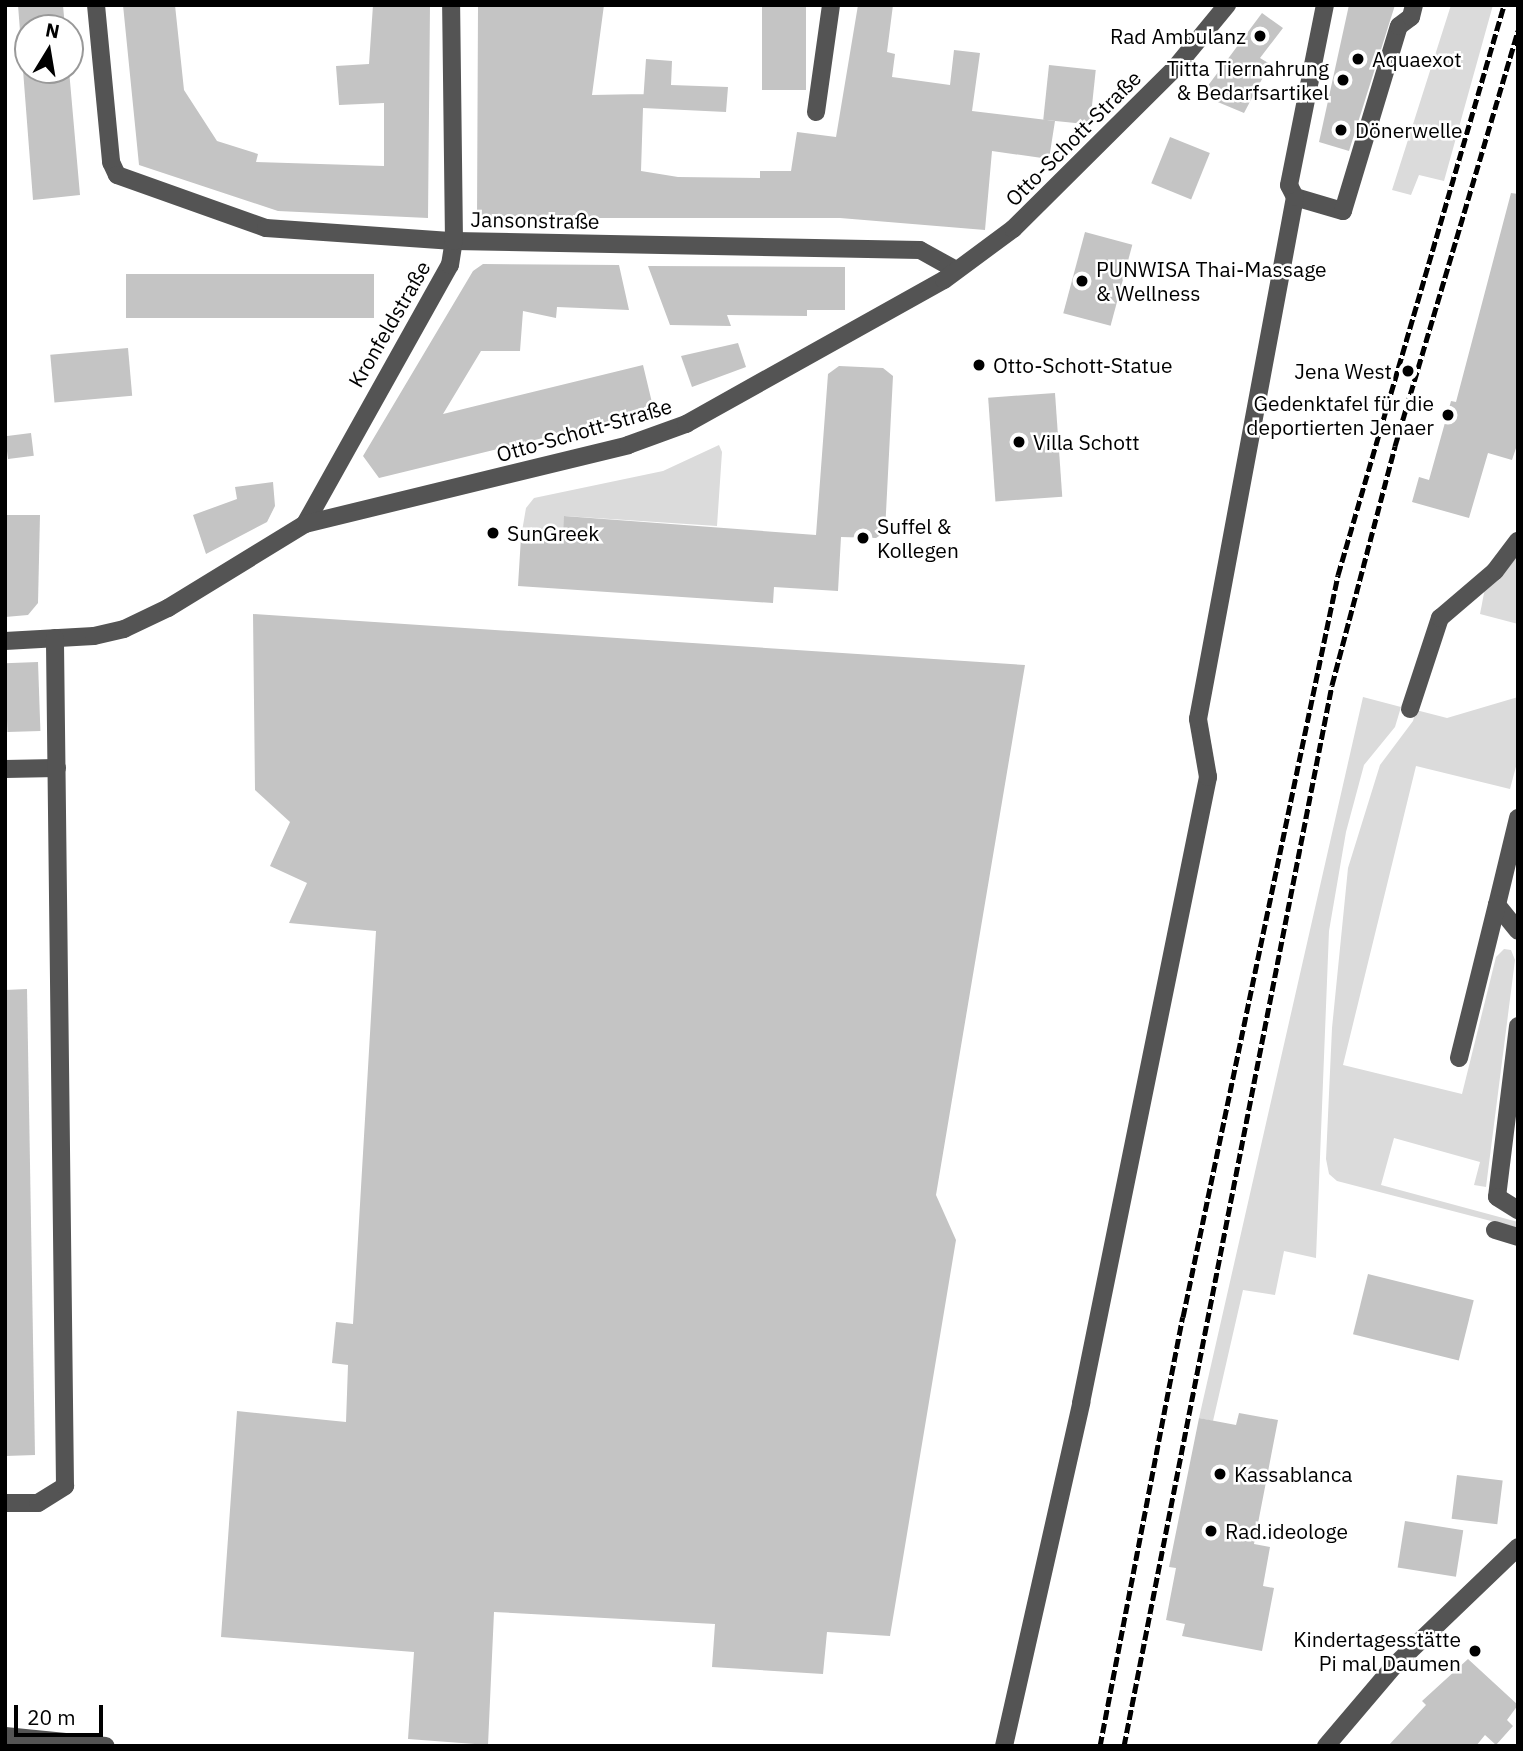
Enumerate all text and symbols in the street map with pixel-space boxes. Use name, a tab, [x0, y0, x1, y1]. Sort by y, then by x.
north arrow	[14, 14, 84, 84]
text: N	[44, 17, 62, 43]
place label: Rad Ambulanz	[1110, 23, 1246, 49]
marker: Rad Ambulanz	[1252, 28, 1268, 44]
place label: Aquaexot	[1372, 46, 1462, 72]
marker: Aquaexot	[1350, 51, 1366, 67]
place label: Titta Tiernahrung & Bedarfsartikel	[1167, 55, 1329, 105]
street label: Otto-Schott-Straße	[1000, 65, 1146, 211]
marker: Titta Tiernahrung & Bedarfsartikel	[1335, 72, 1351, 88]
place label: Dönerwelle	[1355, 117, 1463, 143]
marker: Dönerwelle	[1333, 122, 1349, 138]
street label: Jansonstraße	[470, 206, 600, 234]
street label: Kronfeldstraße	[343, 256, 435, 392]
place label: PUNWISA Thai-Massage & Wellness	[1096, 256, 1327, 306]
marker: PUNWISA Thai-Massage & Wellness	[1074, 273, 1090, 289]
place label: Otto-Schott-Statue	[993, 352, 1172, 378]
marker: Otto-Schott-Statue	[971, 357, 987, 373]
place label: Jena West	[1294, 358, 1392, 384]
marker: Jena West	[1398, 361, 1418, 381]
place label: Gedenktafel für die deportierten Jenaer	[1246, 390, 1434, 440]
street label: Otto-Schott-Straße	[493, 393, 675, 467]
marker: Gedenktafel für die deportierten Jenaer	[1440, 407, 1456, 423]
place label: Villa Schott	[1033, 429, 1140, 455]
marker: Villa Schott	[1011, 434, 1027, 450]
place label: Suffel & Kollegen	[877, 513, 959, 563]
place label: SunGreek	[507, 520, 599, 546]
marker: SunGreek	[485, 525, 501, 541]
marker: Suffel & Kollegen	[855, 530, 871, 546]
place label: Kassablanca	[1234, 1461, 1353, 1487]
marker: Kassablanca	[1212, 1466, 1228, 1482]
place label: Rad.ideologe	[1225, 1518, 1348, 1544]
marker: Rad.ideologe	[1203, 1523, 1219, 1539]
place label: Kindertagesstätte Pi mal Daumen	[1293, 1626, 1461, 1676]
marker: Kindertagesstätte Pi mal Daumen	[1467, 1643, 1483, 1659]
scale bar	[18, 1692, 107, 1736]
text: 20 m	[27, 1703, 76, 1731]

